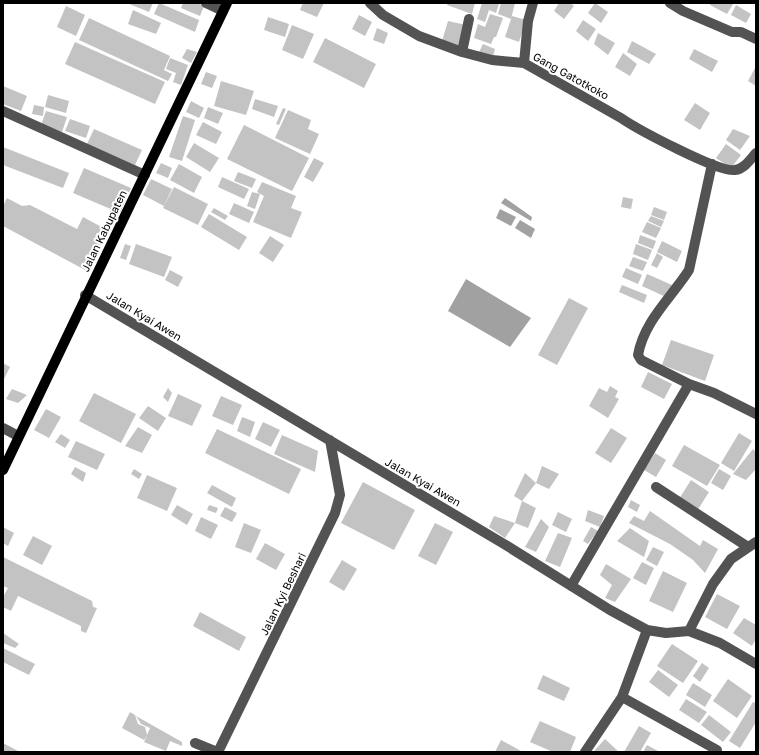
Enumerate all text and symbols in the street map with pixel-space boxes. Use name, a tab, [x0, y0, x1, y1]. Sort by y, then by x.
street label: Gang Gatotkoko	[531, 49, 612, 102]
street label: Jalan Kabupaten	[78, 188, 129, 274]
street label: Jalan Kyai Awen	[104, 288, 184, 343]
street label: Jalan Kyai Awen	[383, 455, 463, 509]
street label: Jalan Kyi Beshari	[257, 550, 308, 637]

